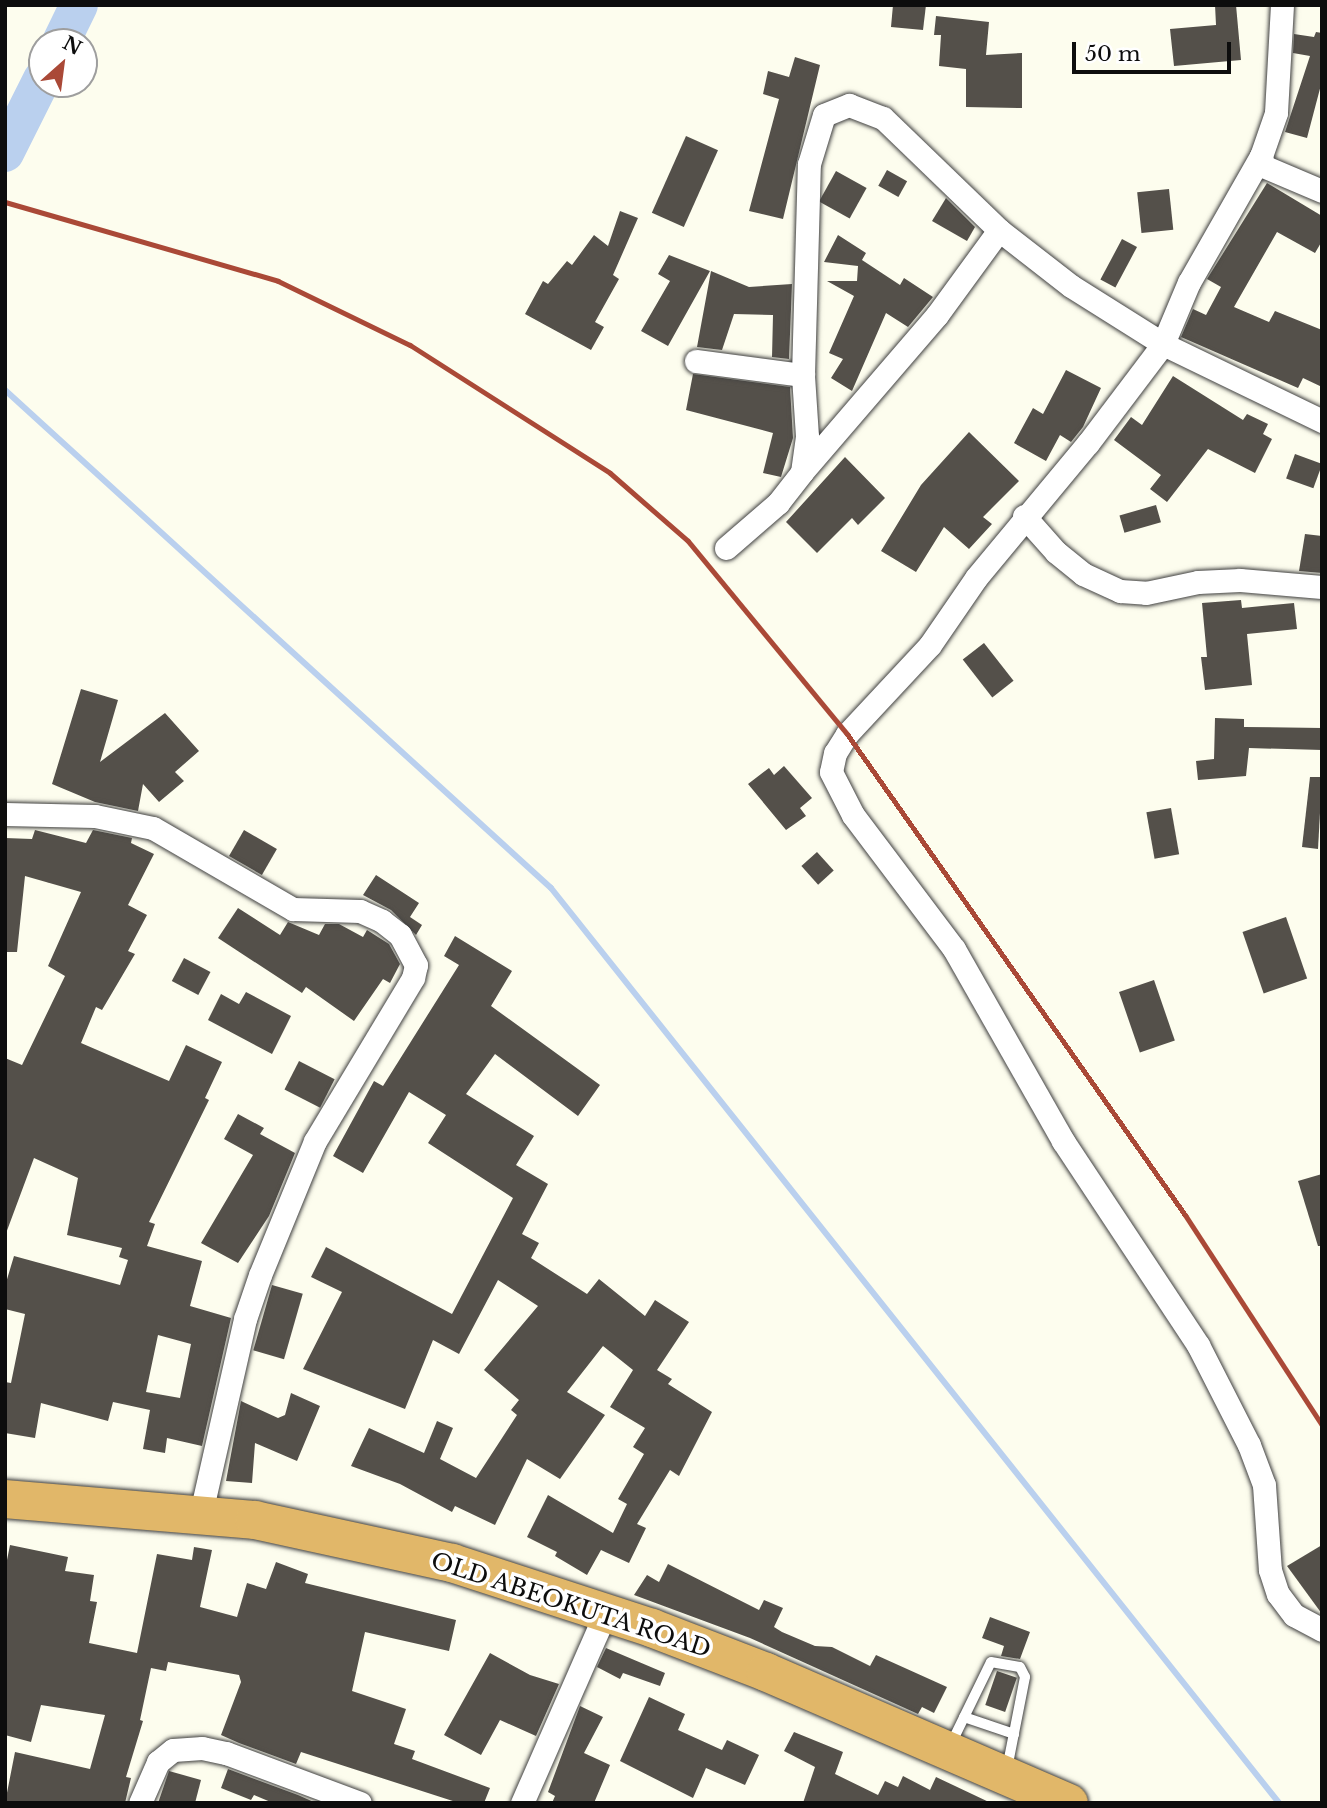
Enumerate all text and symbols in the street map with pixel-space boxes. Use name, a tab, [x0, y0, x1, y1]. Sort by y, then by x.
north arrow	[28, 28, 98, 98]
scale bar	[1075, 28, 1234, 72]
text: N	[59, 31, 85, 60]
text: 50 m	[1085, 41, 1140, 67]
street label: OLD ABEOKUTA ROAD	[427, 1546, 715, 1664]

